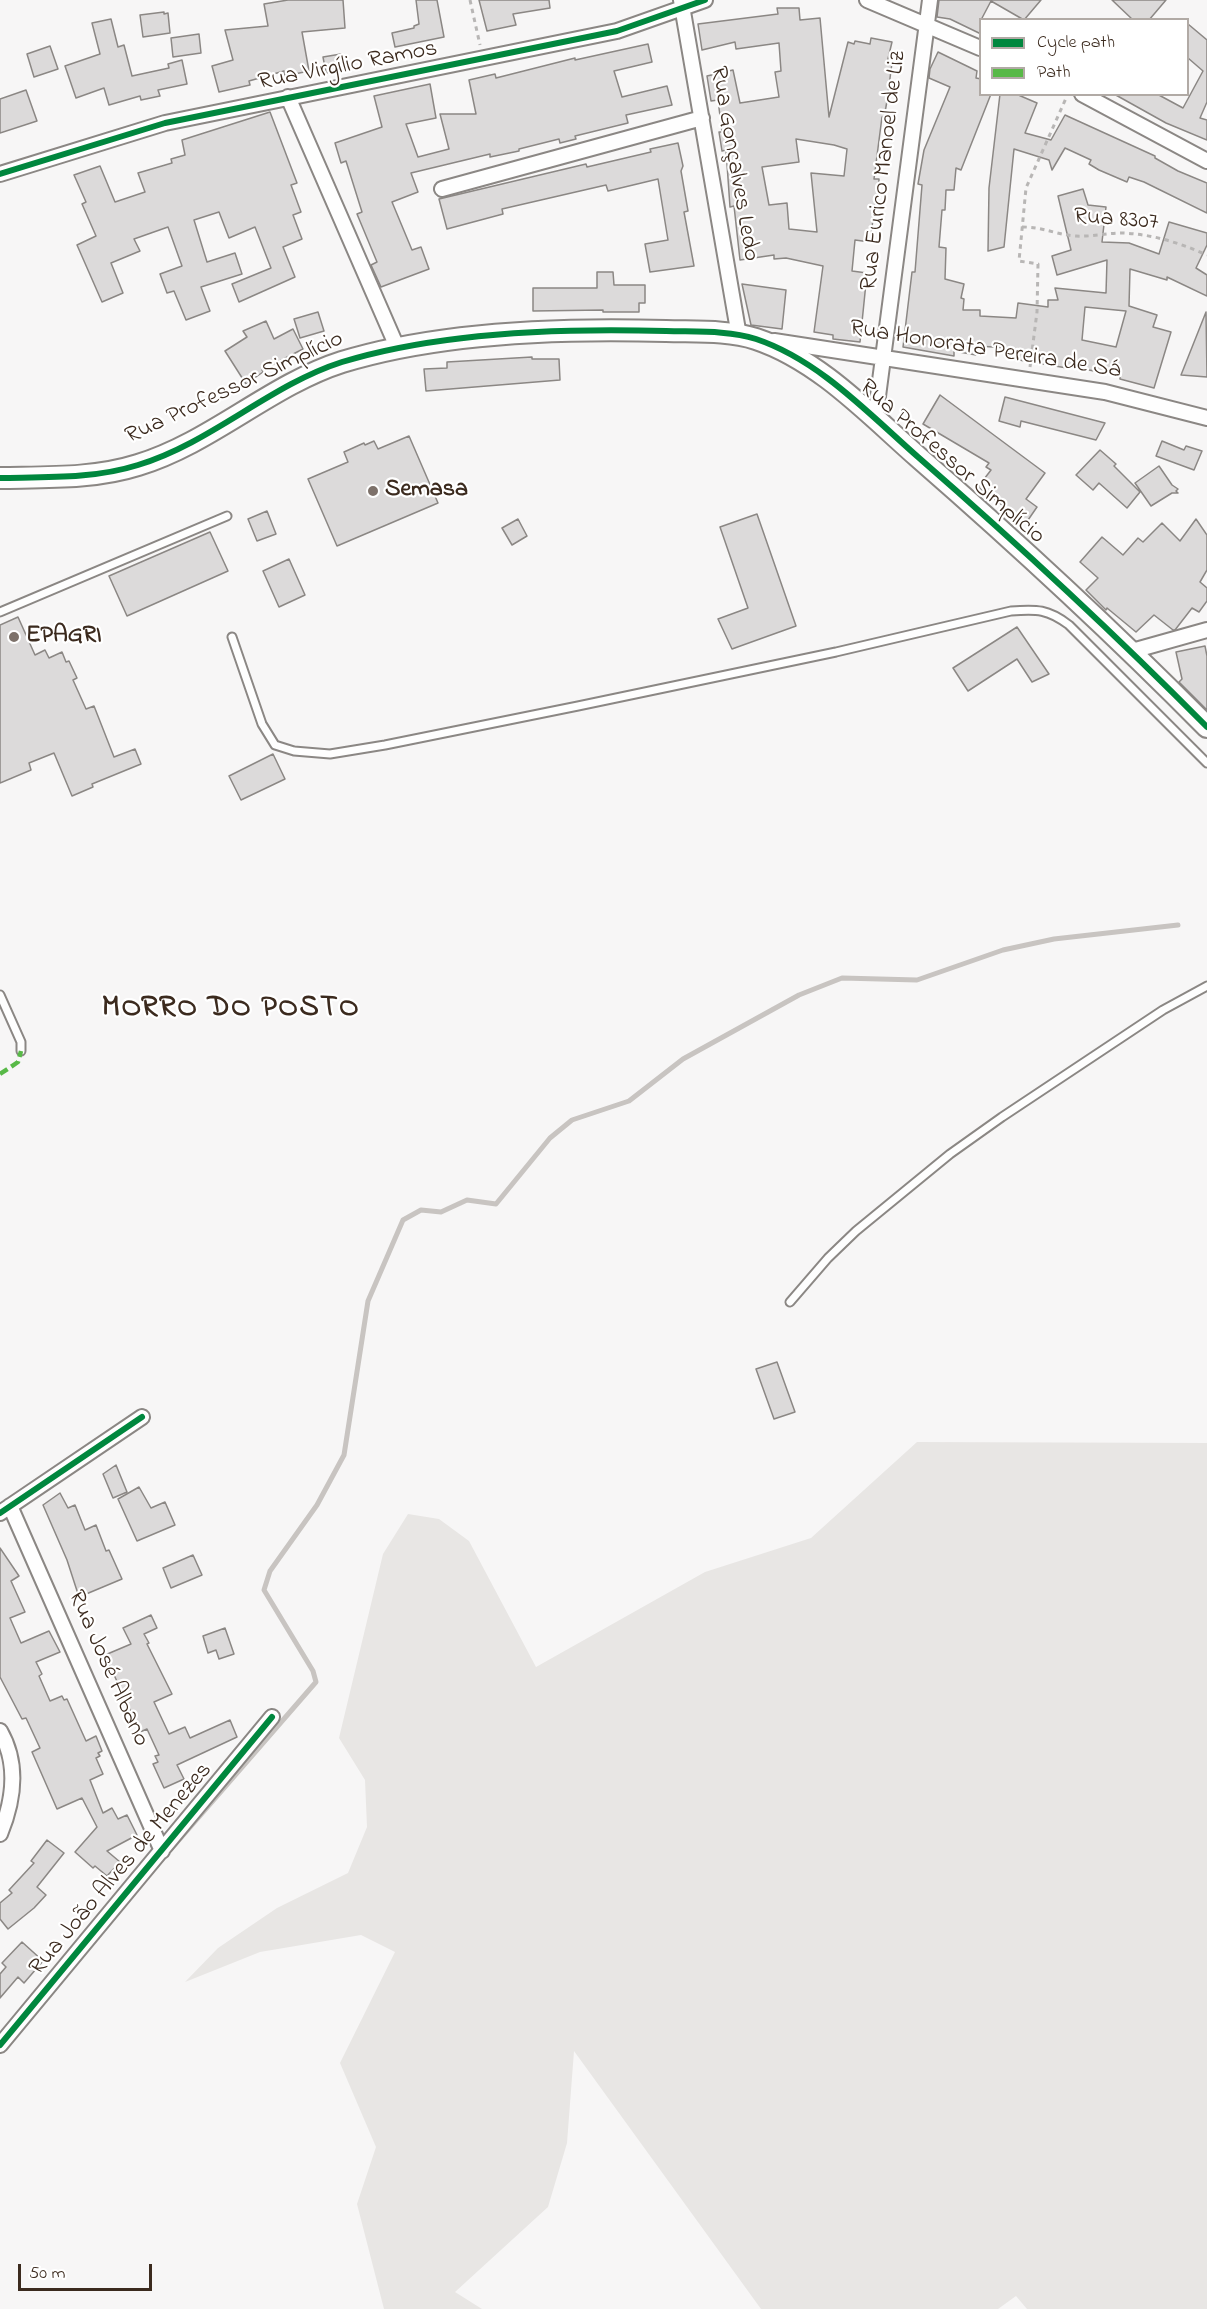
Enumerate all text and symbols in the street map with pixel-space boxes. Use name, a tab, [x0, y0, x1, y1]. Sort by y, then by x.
legend	[979, 18, 1189, 96]
text: Cycle path	[1037, 30, 1115, 56]
street label: Rua Virgílio Ramos	[256, 36, 440, 98]
street label: Rua Eurico Manoel de Liz	[856, 50, 914, 292]
text: Path	[1037, 60, 1071, 86]
street label: Rua Gonçalves Ledo	[702, 64, 764, 264]
street label: Rua 8307	[1073, 204, 1159, 238]
street label: Rua Honorata Pereira de Sá	[847, 315, 1123, 387]
street label: Rua Professor Simplício	[122, 326, 348, 452]
street label: Rua Professor Simplício	[852, 374, 1050, 552]
place label: Semasa	[385, 477, 468, 505]
marker: Semasa	[366, 484, 380, 498]
place label: EPAGRI	[26, 623, 102, 651]
marker: EPAGRI	[7, 630, 21, 644]
district label: MORRO DO POSTO	[102, 992, 360, 1028]
street label: Rua José Albano	[60, 1586, 154, 1752]
street label: Rua João Alves de Menezes	[24, 1757, 220, 1983]
scale bar	[21, 2252, 154, 2290]
text: 50 m	[29, 2261, 66, 2287]

